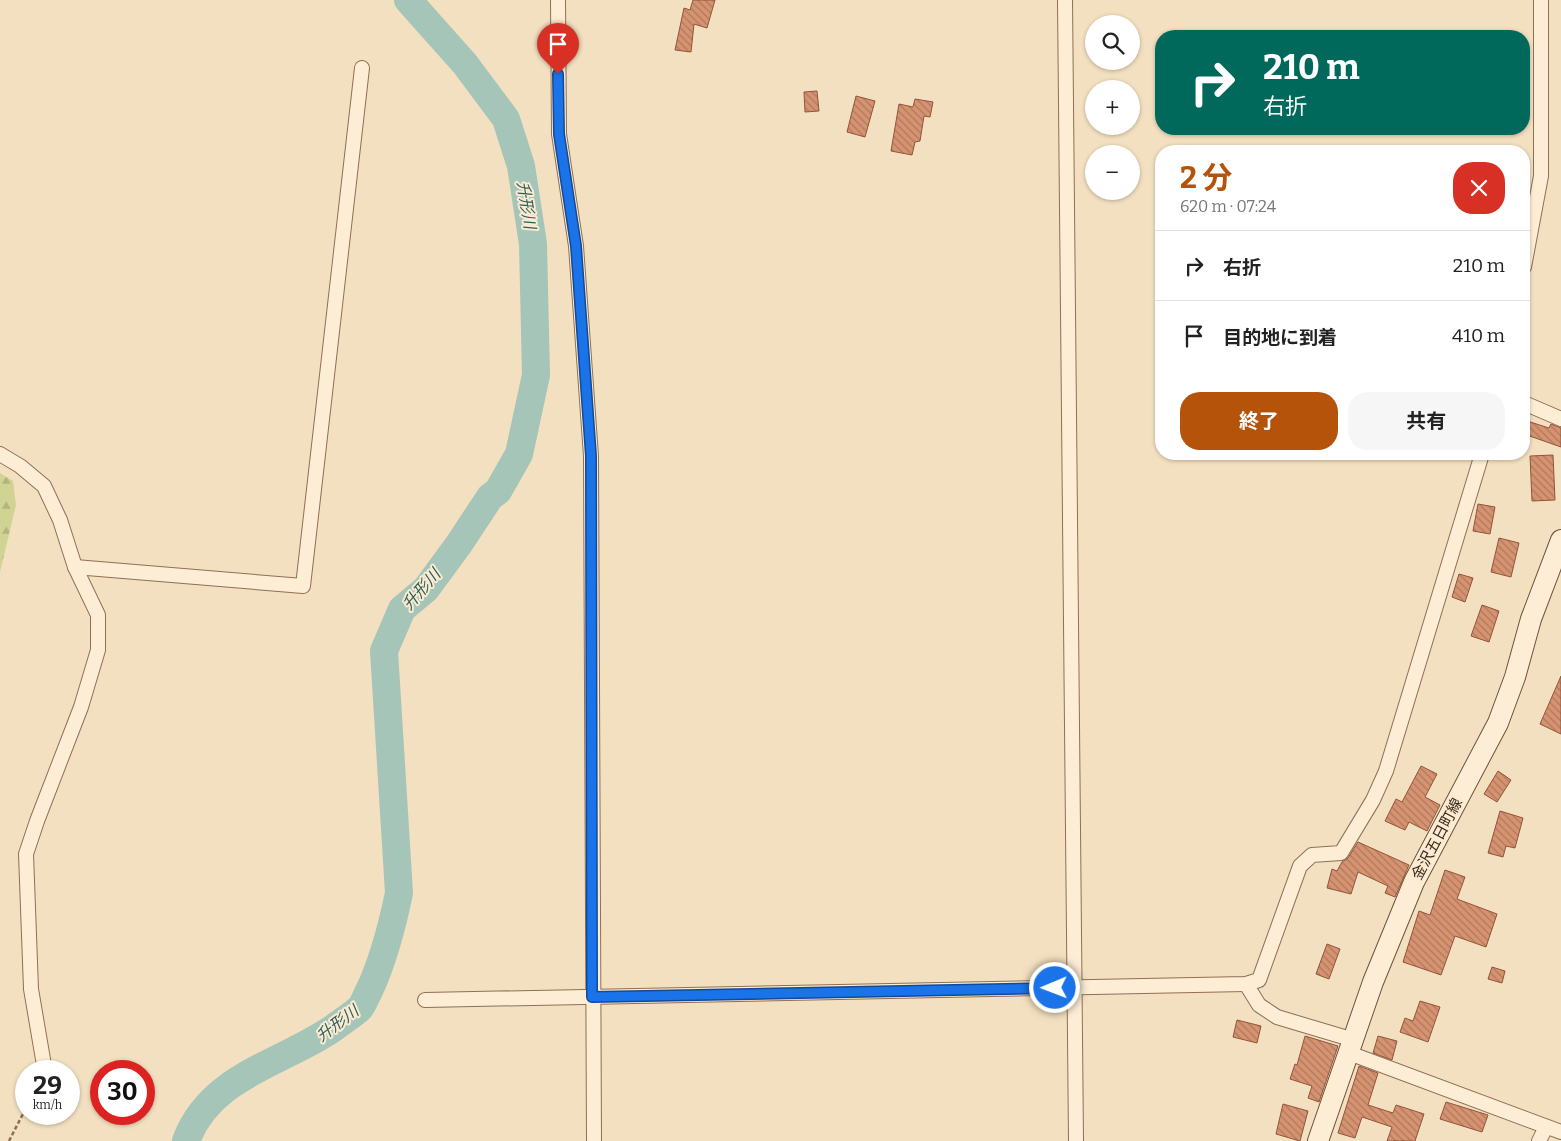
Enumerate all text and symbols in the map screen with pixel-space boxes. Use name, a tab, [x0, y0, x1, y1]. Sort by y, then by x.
map controls	[1085, 15, 1140, 200]
button: search	[1085, 15, 1140, 70]
pin	[537, 23, 579, 74]
icon: arrive	[544, 30, 572, 58]
text: 210 m	[1263, 46, 1360, 88]
icon: right	[1180, 50, 1245, 115]
button: +	[1085, 80, 1140, 135]
text: 右折	[1263, 93, 1307, 120]
button: −	[1085, 145, 1140, 200]
text: 2 分	[1180, 160, 1232, 196]
button: close	[1453, 162, 1505, 214]
water label: 升形川	[513, 180, 540, 232]
text: 620 m · 07:24	[1180, 197, 1276, 216]
icon: right	[1180, 252, 1208, 280]
text: 210 m	[1453, 254, 1505, 277]
text: 右折	[1223, 256, 1261, 279]
icon: arrive	[1180, 322, 1208, 350]
text: 410 m	[1452, 324, 1505, 347]
text: 目的地に到着	[1223, 326, 1337, 349]
button: 終了	[1180, 392, 1338, 450]
button: 共有	[1348, 392, 1505, 450]
water label: 升形川	[398, 563, 446, 614]
street label: 金沢五日町線	[1408, 795, 1466, 883]
position arrow	[1028, 961, 1080, 1013]
water label: 升形川	[312, 1000, 364, 1045]
speed limit sign: 30	[90, 1060, 155, 1125]
text: 29	[33, 1071, 62, 1101]
text: km/h	[33, 1098, 62, 1112]

